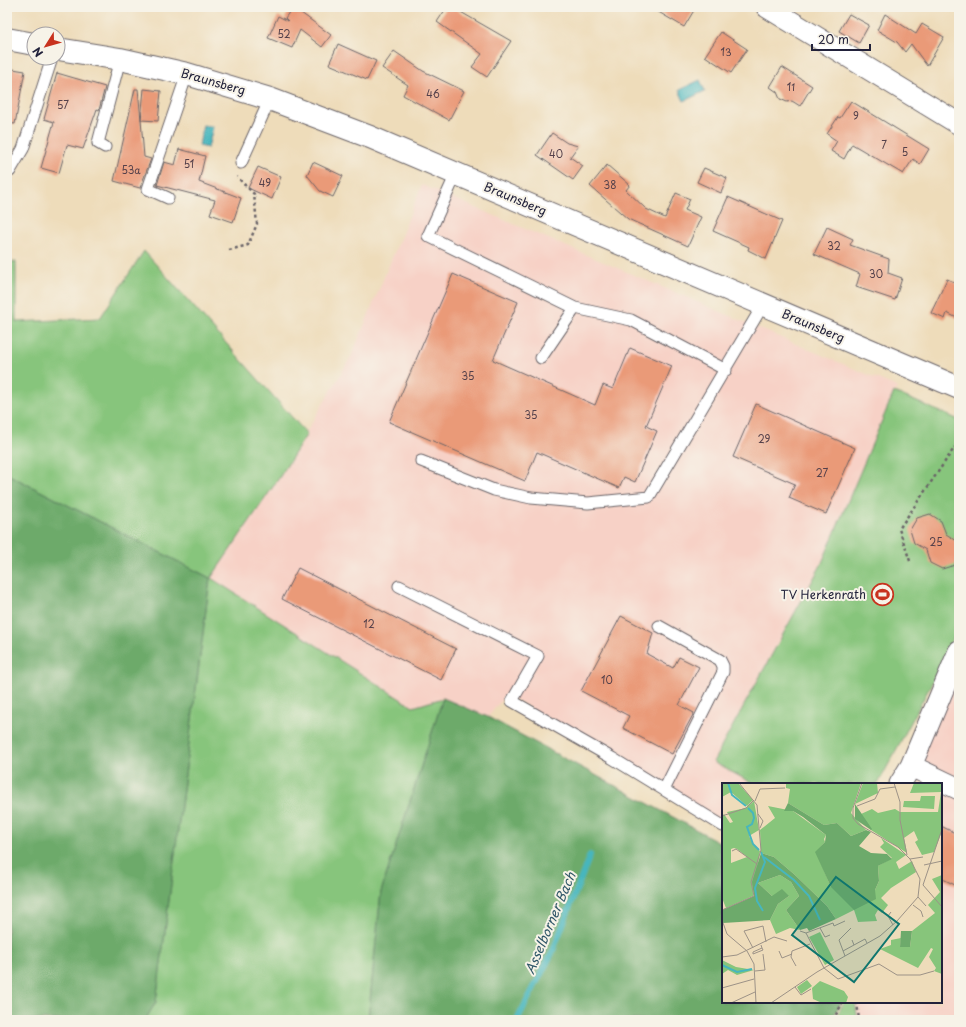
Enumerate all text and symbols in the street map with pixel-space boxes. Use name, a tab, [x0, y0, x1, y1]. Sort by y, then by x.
north arrow	[26, 26, 66, 66]
house number: 52	[277, 26, 291, 41]
scale bar	[812, 26, 870, 52]
text: 20 m	[818, 30, 849, 48]
text: N	[28, 43, 47, 61]
house number: 13	[720, 44, 732, 59]
street label: Braunsberg	[179, 63, 248, 99]
house number: 11	[787, 79, 795, 94]
house number: 46	[426, 86, 440, 101]
house number: 57	[57, 97, 69, 112]
house number: 9	[853, 108, 859, 123]
house number: 7	[881, 137, 887, 152]
house number: 5	[902, 144, 908, 159]
house number: 40	[549, 146, 563, 161]
house number: 51	[184, 156, 194, 171]
house number: 53a	[121, 162, 141, 177]
house number: 49	[259, 175, 271, 190]
street label: Braunsberg	[481, 177, 550, 219]
house number: 38	[604, 177, 616, 192]
house number: 32	[827, 238, 841, 253]
house number: 30	[869, 266, 883, 281]
street label: Braunsberg	[779, 304, 848, 346]
house number: 35	[462, 368, 474, 383]
house number: 35	[525, 407, 537, 422]
house number: 29	[758, 431, 771, 446]
house number: 27	[816, 465, 829, 480]
house number: 25	[929, 534, 943, 549]
sports icon: TV Herkenrath	[869, 582, 895, 608]
place label: TV Herkenrath	[781, 585, 866, 603]
house number: 12	[363, 616, 375, 631]
house number: 10	[601, 672, 613, 687]
inset map	[722, 783, 942, 1003]
water label: Asselborner Bach	[520, 869, 580, 977]

